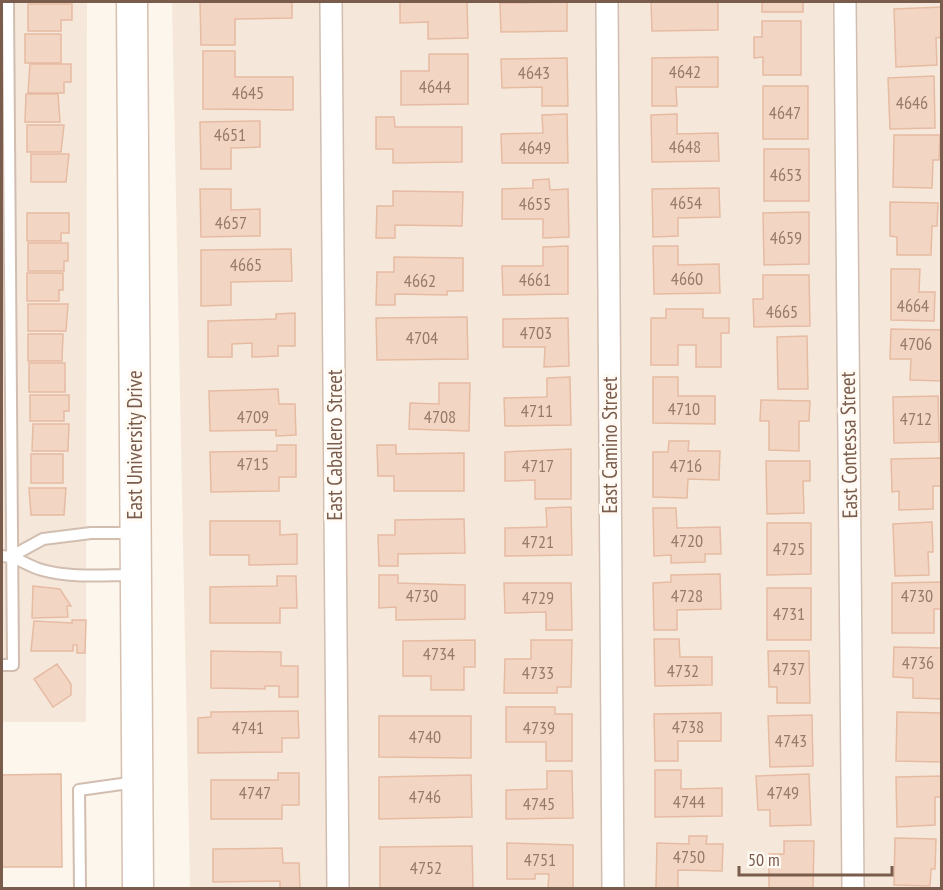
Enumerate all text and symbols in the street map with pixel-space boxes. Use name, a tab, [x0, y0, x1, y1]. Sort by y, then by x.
house number: 4642	[669, 60, 701, 83]
house number: 4643	[518, 61, 550, 84]
house number: 4644	[419, 75, 451, 98]
house number: 4645	[232, 81, 264, 104]
house number: 4646	[896, 91, 928, 114]
house number: 4647	[769, 101, 801, 124]
house number: 4651	[214, 123, 246, 146]
house number: 4648	[669, 135, 701, 158]
house number: 4649	[519, 136, 551, 159]
house number: 4653	[770, 163, 802, 186]
house number: 4654	[670, 191, 702, 214]
house number: 4655	[519, 192, 551, 215]
house number: 4657	[215, 211, 247, 234]
house number: 4659	[770, 226, 802, 249]
house number: 4665	[230, 253, 262, 276]
house number: 4660	[671, 267, 703, 290]
house number: 4661	[519, 268, 551, 291]
house number: 4662	[404, 269, 436, 292]
house number: 4664	[897, 294, 929, 317]
house number: 4665	[766, 300, 798, 323]
house number: 4703	[520, 321, 552, 344]
house number: 4704	[406, 326, 438, 349]
house number: 4706	[900, 332, 932, 355]
street label: East Caballero Street	[321, 369, 348, 521]
street label: East University Drive	[121, 370, 148, 520]
street label: East Contessa Street	[834, 371, 863, 519]
street label: East Camino Street	[596, 376, 623, 513]
house number: 4710	[668, 397, 700, 420]
house number: 4711	[521, 399, 553, 422]
house number: 4709	[237, 405, 269, 428]
house number: 4708	[424, 405, 456, 428]
house number: 4712	[900, 407, 932, 430]
house number: 4715	[237, 452, 269, 475]
house number: 4717	[522, 454, 554, 477]
house number: 4716	[670, 454, 702, 477]
house number: 4720	[671, 529, 703, 552]
house number: 4721	[522, 530, 554, 553]
house number: 4725	[773, 537, 805, 560]
house number: 4730	[406, 584, 438, 607]
house number: 4728	[671, 584, 703, 607]
house number: 4730	[901, 584, 933, 607]
house number: 4729	[522, 586, 554, 609]
house number: 4731	[773, 602, 805, 625]
house number: 4734	[423, 642, 455, 665]
house number: 4736	[902, 651, 934, 674]
house number: 4737	[773, 657, 805, 680]
house number: 4732	[667, 659, 699, 682]
house number: 4733	[522, 661, 554, 684]
house number: 4738	[672, 715, 704, 738]
house number: 4741	[232, 716, 264, 739]
house number: 4739	[523, 716, 555, 739]
house number: 4740	[409, 725, 441, 748]
house number: 4743	[775, 729, 807, 752]
house number: 4747	[239, 781, 271, 804]
house number: 4749	[767, 781, 799, 804]
house number: 4746	[409, 785, 441, 808]
house number: 4744	[673, 790, 705, 813]
house number: 4745	[523, 792, 555, 815]
scale bar	[739, 839, 892, 877]
house number: 4750	[673, 845, 705, 868]
house number: 4751	[524, 848, 556, 871]
text: 50 m	[748, 848, 780, 871]
house number: 4752	[410, 856, 442, 879]

